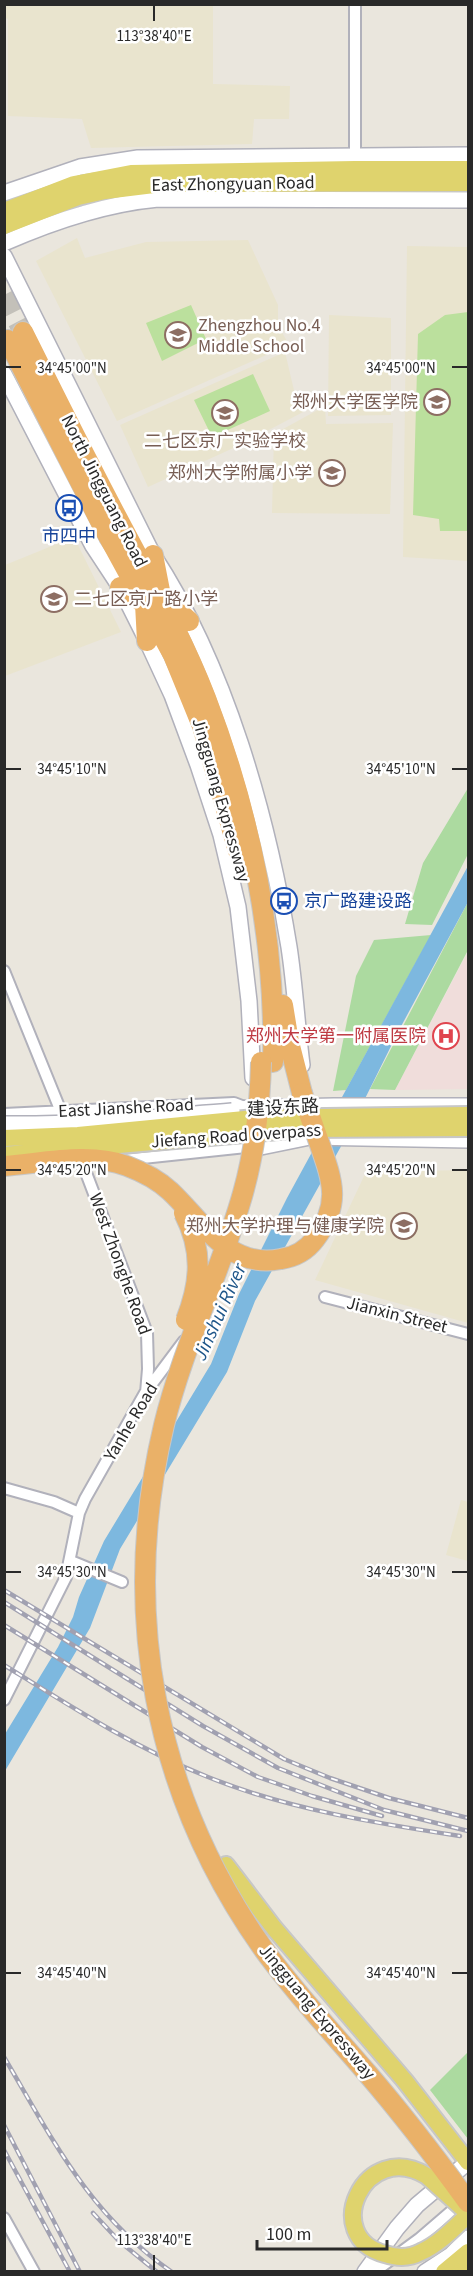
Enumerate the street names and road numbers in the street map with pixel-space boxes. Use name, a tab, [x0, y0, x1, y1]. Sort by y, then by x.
street label: East Zhongyuan Road	[151, 170, 315, 198]
street label: North Jingguang Road	[55, 410, 153, 572]
street label: Jingguang Expressway	[186, 715, 257, 886]
street label: East Jianshe Road	[57, 1092, 195, 1124]
street label: 建设东路	[246, 1094, 320, 1122]
street label: Jiefang Road Overpass	[150, 1118, 322, 1154]
street label: West Zhonghe Road	[83, 1190, 157, 1338]
street label: Jianxin Street	[344, 1290, 450, 1340]
street label: Yanhe Road	[97, 1378, 164, 1467]
street label: Jingguang Expressway	[253, 1939, 381, 2085]

